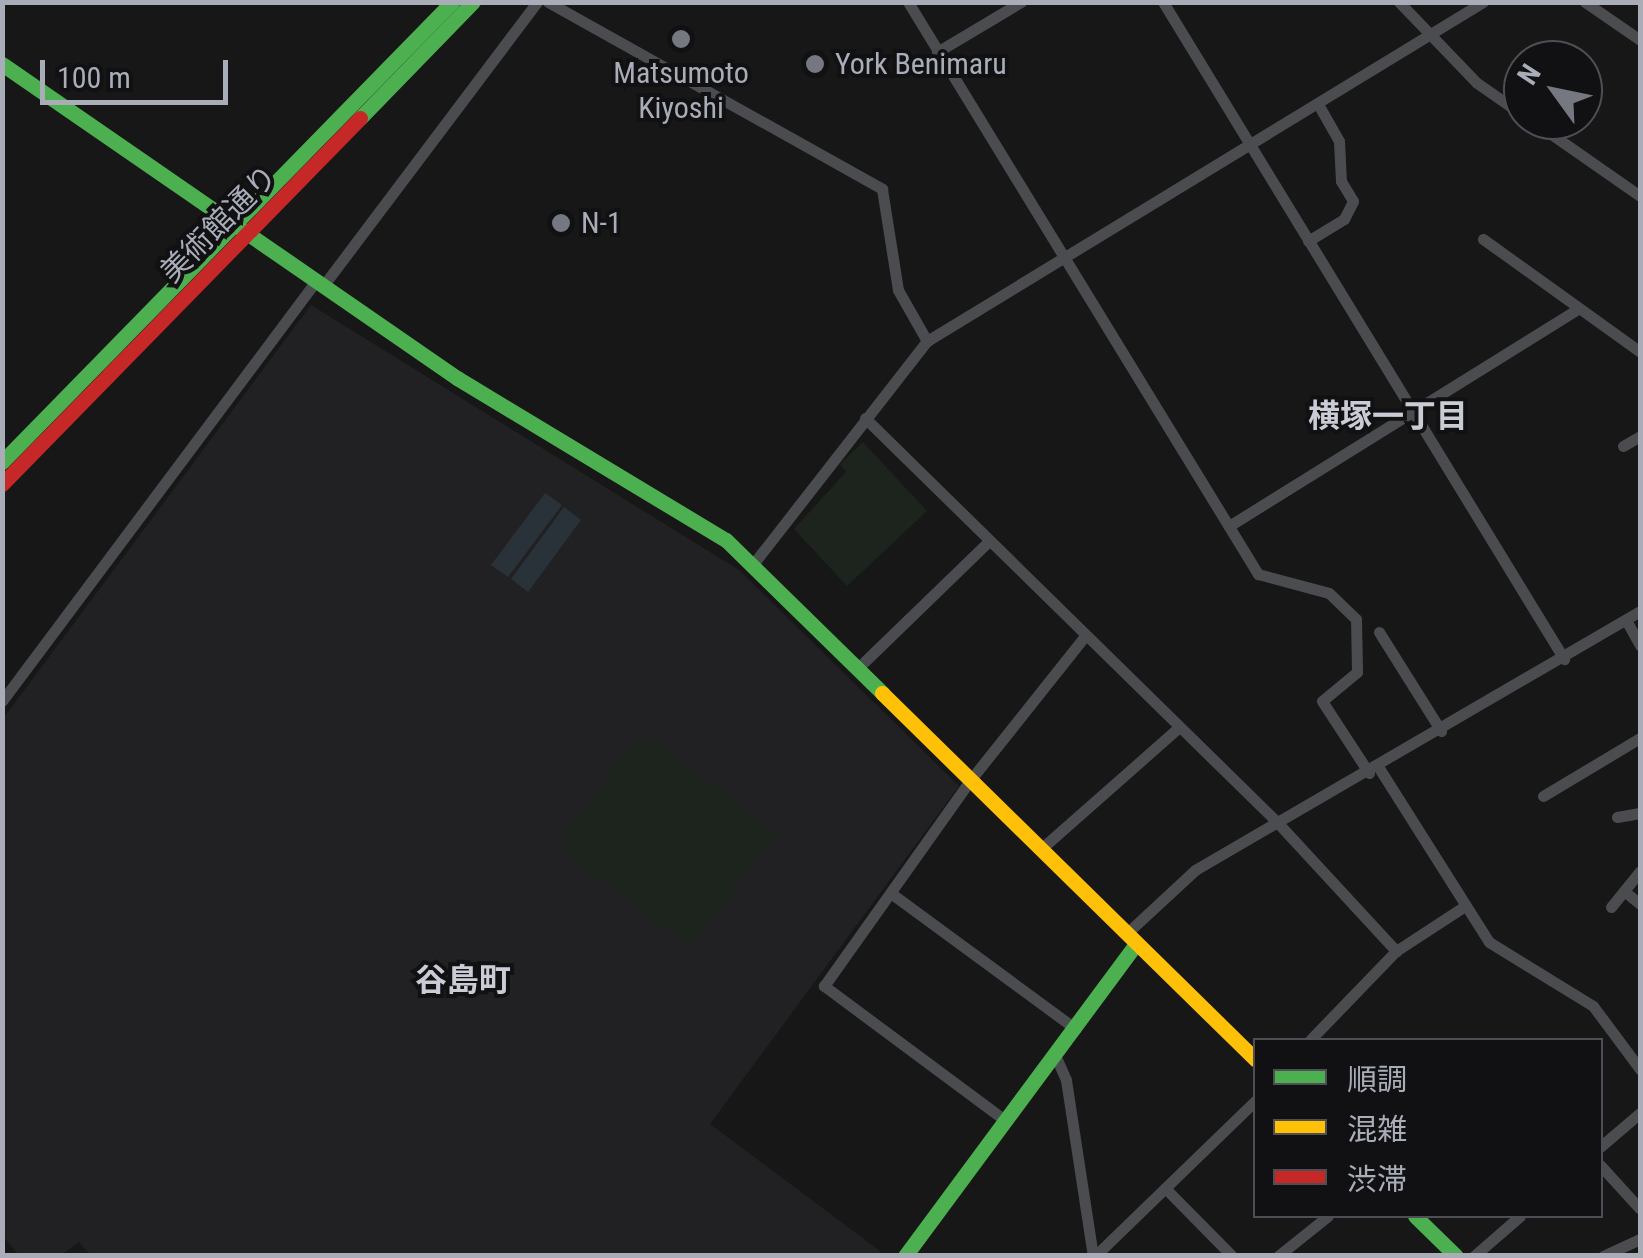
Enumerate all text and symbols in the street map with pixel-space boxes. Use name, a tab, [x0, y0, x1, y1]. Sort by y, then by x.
marker: Matsumoto Kiyoshi	[670, 28, 692, 50]
scale bar	[45, 40, 232, 102]
north arrow	[1503, 40, 1603, 140]
place label: York Benimaru	[835, 46, 1007, 82]
marker: York Benimaru	[804, 53, 826, 75]
place label: Matsumoto Kiyoshi	[613, 55, 749, 126]
text: N	[1511, 58, 1548, 91]
text: 100 m	[57, 60, 131, 95]
street label: 美術館通り	[153, 158, 285, 290]
place label: N-1	[581, 205, 622, 241]
marker: N-1	[550, 212, 572, 234]
district label: 横塚一丁目	[1308, 397, 1468, 435]
district label: 谷島町	[415, 961, 511, 999]
legend	[1253, 1038, 1603, 1218]
text: 順調	[1347, 1062, 1407, 1097]
text: 混雑	[1347, 1112, 1407, 1147]
text: 渋滞	[1347, 1162, 1407, 1197]

